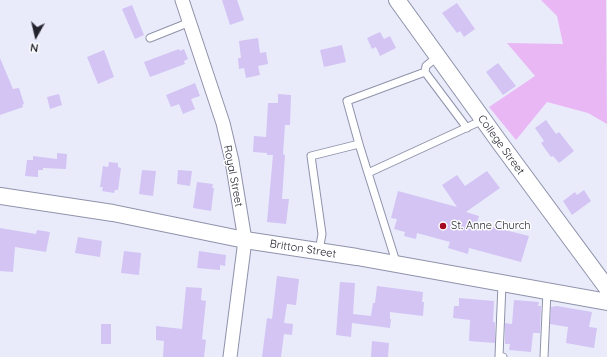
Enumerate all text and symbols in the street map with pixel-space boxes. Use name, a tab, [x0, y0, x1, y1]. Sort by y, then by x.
north arrow	[16, 16, 56, 56]
text: N	[29, 40, 39, 55]
street label: College Street	[475, 112, 527, 178]
street label: Royal Street	[221, 144, 245, 208]
place label: St. Anne Church	[451, 219, 531, 233]
marker: St. Anne Church	[438, 221, 448, 231]
street label: Britton Street	[269, 237, 337, 261]

